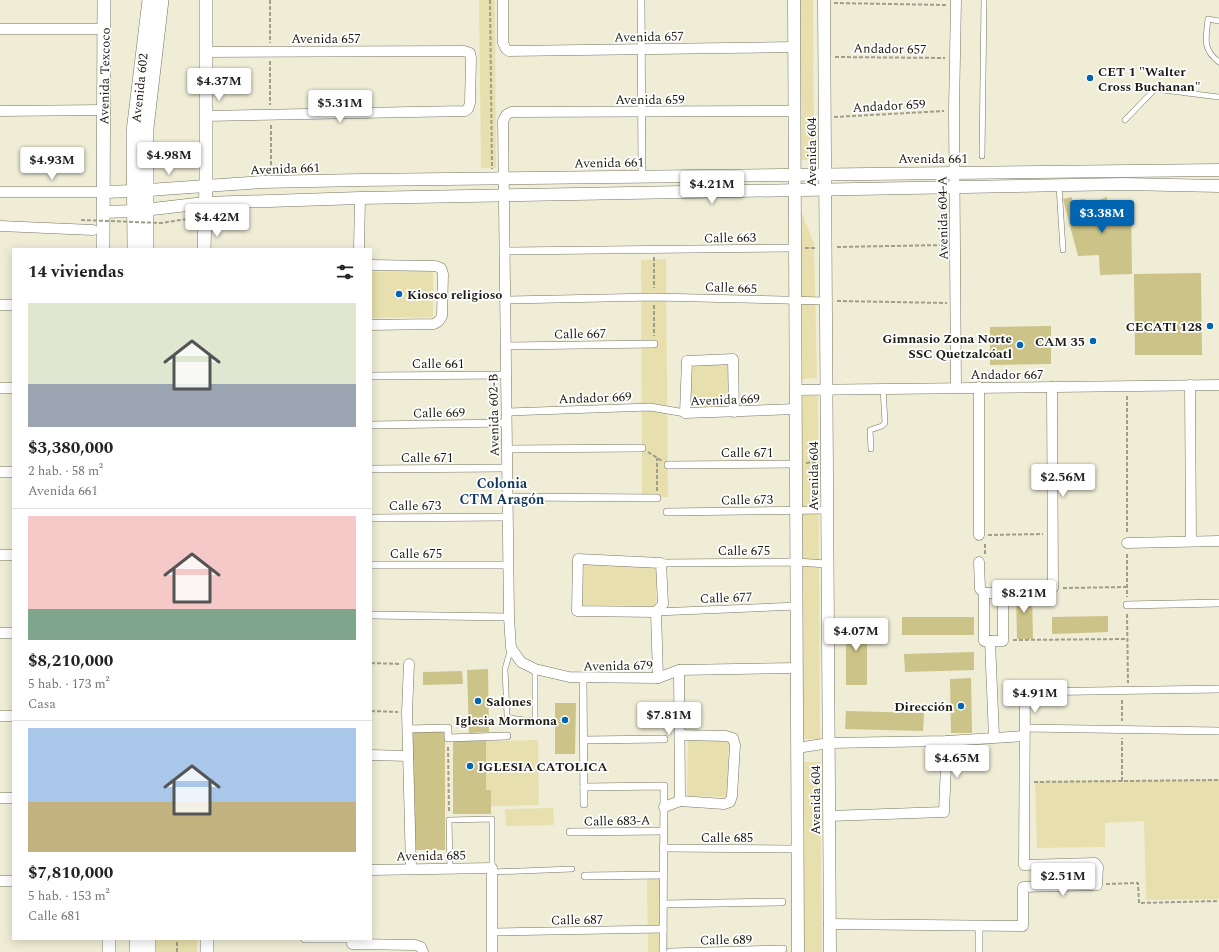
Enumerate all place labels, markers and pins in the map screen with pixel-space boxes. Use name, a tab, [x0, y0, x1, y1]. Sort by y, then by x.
place label: CET 1 "Walter Cross Buchanan"	[1098, 62, 1201, 97]
pin: $4.37M	[186, 68, 252, 102]
marker: CET 1 "Walter Cross Buchanan"	[1085, 73, 1095, 83]
pin: $5.31M	[307, 90, 373, 124]
pin: $4.98M	[136, 142, 202, 176]
pin: $4.93M	[19, 147, 85, 181]
pin: $4.21M	[679, 171, 745, 205]
pin: $3.38M	[1069, 200, 1135, 234]
pin: $4.42M	[184, 204, 250, 238]
place label: Kiosco religioso	[407, 285, 502, 305]
marker: Kiosco religioso	[394, 289, 404, 299]
place label: CECATI 128	[1126, 317, 1202, 337]
marker: CECATI 128	[1205, 321, 1215, 331]
place label: Gimnasio Zona Norte SSC Quetzalcóatl	[882, 329, 1012, 364]
place label: CAM 35	[1035, 332, 1085, 352]
marker: CAM 35	[1088, 336, 1098, 346]
marker: Gimnasio Zona Norte SSC Quetzalcóatl	[1015, 340, 1025, 350]
pin: $2.56M	[1030, 464, 1096, 498]
pin: $8.21M	[991, 580, 1057, 614]
pin: $4.07M	[823, 618, 889, 652]
pin: $4.91M	[1002, 680, 1068, 714]
place label: Salones	[486, 692, 532, 712]
marker: Salones	[473, 696, 483, 706]
place label: Dirección	[894, 697, 953, 717]
marker: Dirección	[956, 701, 966, 711]
pin: $7.81M	[636, 702, 702, 736]
place label: Iglesia Mormona	[455, 711, 557, 731]
marker: Iglesia Mormona	[560, 715, 570, 725]
pin: $4.65M	[924, 745, 990, 779]
place label: IGLESIA CATOLICA	[478, 757, 607, 777]
marker: IGLESIA CATOLICA	[465, 761, 475, 771]
pin: $2.51M	[1030, 863, 1096, 897]

